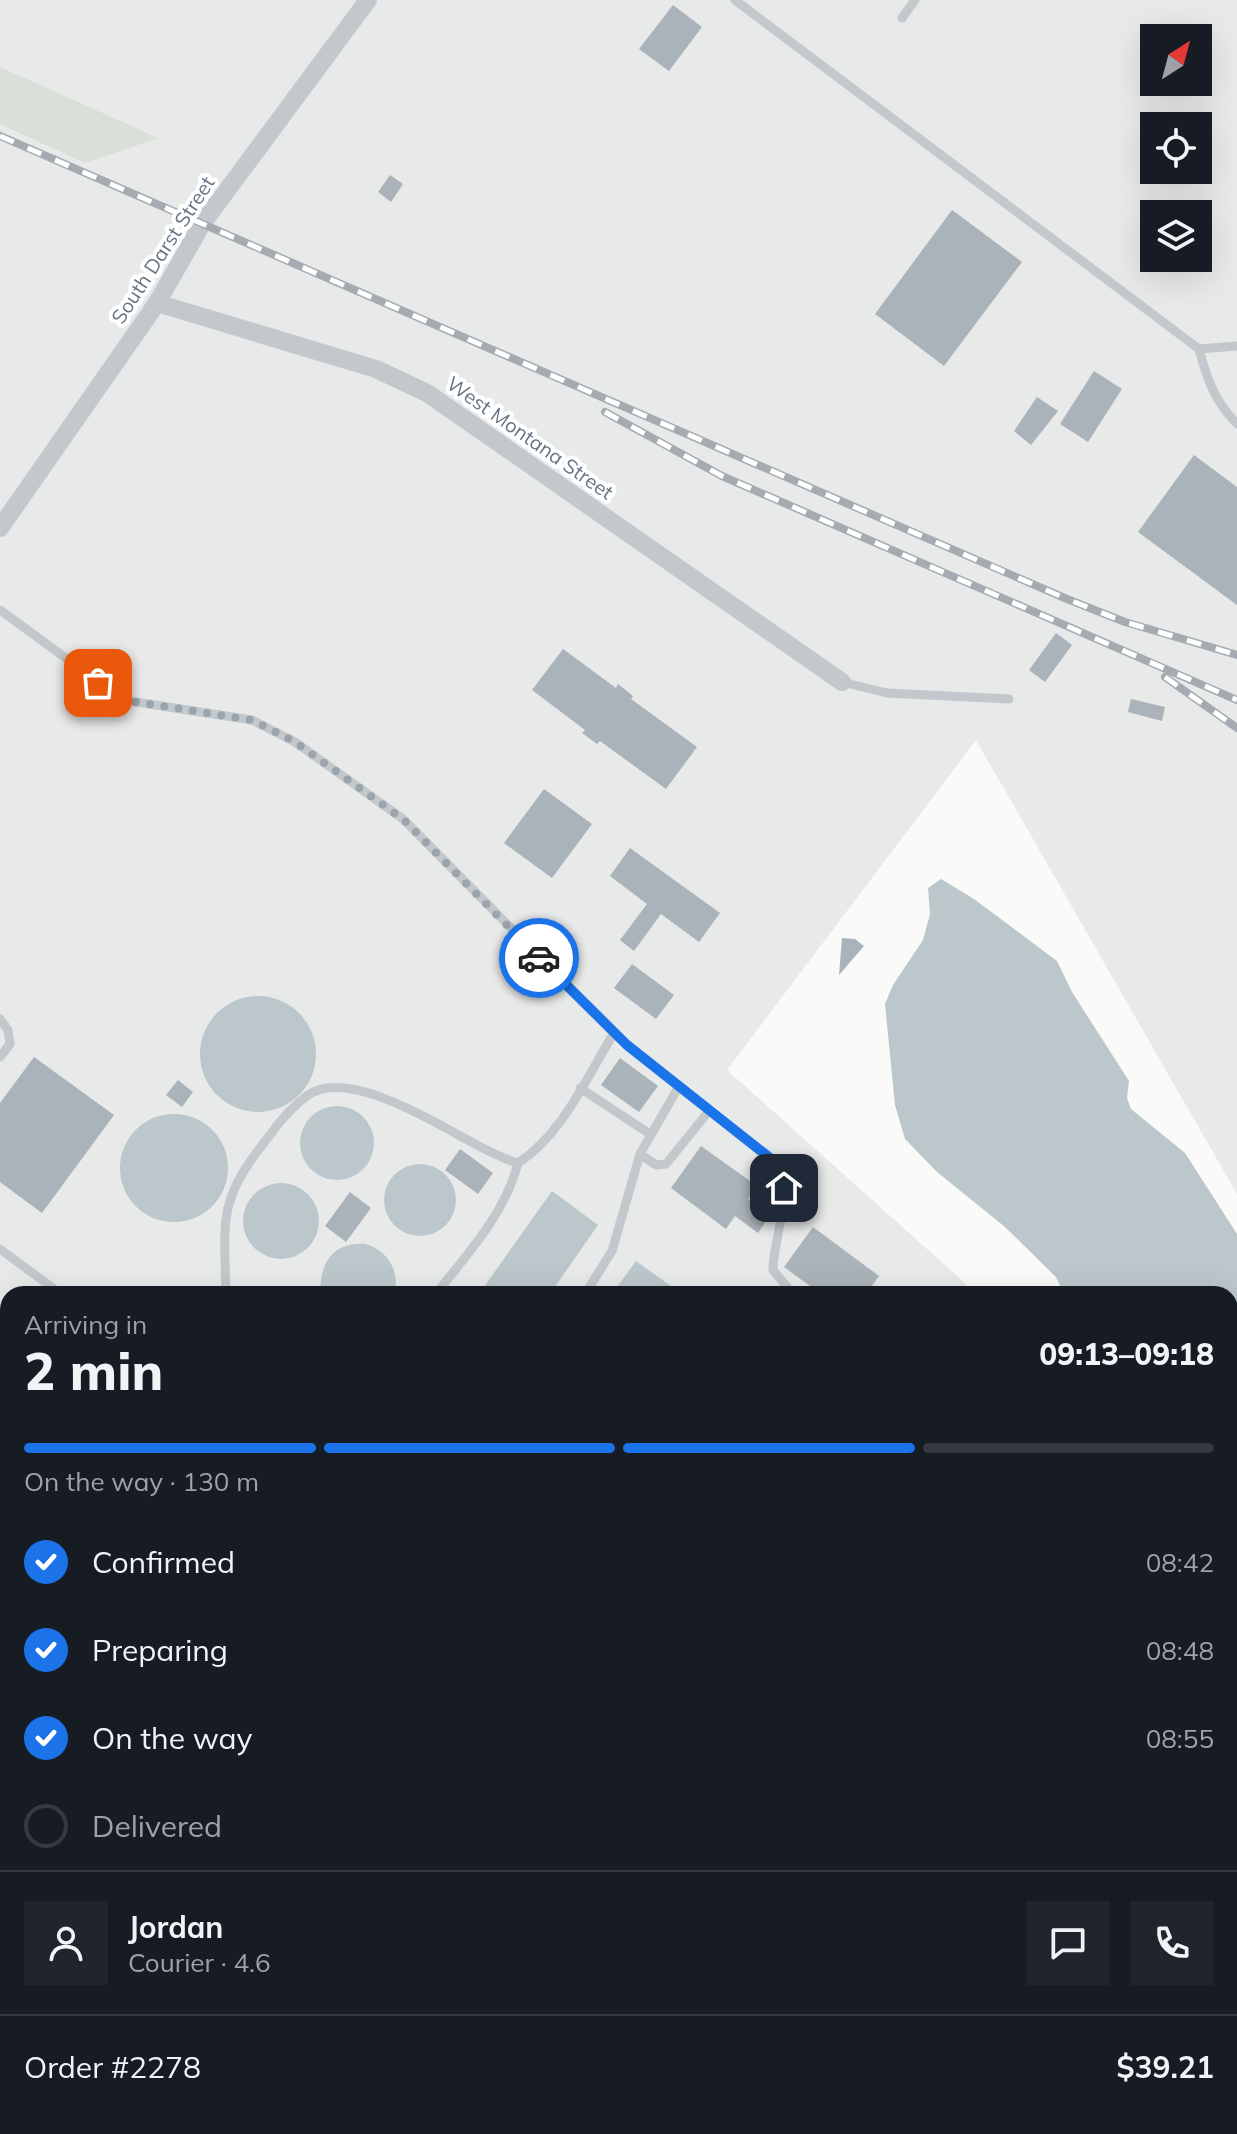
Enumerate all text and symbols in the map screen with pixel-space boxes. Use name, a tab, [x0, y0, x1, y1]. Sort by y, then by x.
north arrow	[1140, 24, 1212, 96]
map controls	[1140, 24, 1212, 272]
button: locate	[1140, 112, 1212, 184]
street label: South Darst Street	[106, 171, 220, 328]
button: layers	[1140, 200, 1212, 272]
street label: West Montana Street	[442, 371, 618, 504]
pin	[64, 649, 132, 717]
icon: bag	[76, 661, 120, 705]
courier	[499, 918, 579, 998]
icon: car	[517, 936, 561, 980]
pin	[750, 1154, 818, 1222]
icon: home	[762, 1166, 806, 1210]
text: Arriving in	[24, 1308, 147, 1341]
text: 09:13–09:18	[1039, 1335, 1214, 1373]
text: 2 min	[24, 1338, 163, 1403]
text: On the way · 130 m	[24, 1465, 259, 1498]
icon: check	[24, 1540, 68, 1584]
text: Confirmed	[92, 1543, 235, 1581]
text: 08:42	[1146, 1546, 1214, 1579]
icon: check	[24, 1628, 68, 1672]
text: Preparing	[92, 1631, 228, 1669]
text: 08:48	[1146, 1634, 1214, 1667]
icon: check	[24, 1716, 68, 1760]
text: On the way	[92, 1719, 252, 1757]
text: 08:55	[1146, 1722, 1214, 1755]
text: Delivered	[92, 1807, 222, 1845]
button: person	[24, 1901, 108, 1985]
button: chat	[1026, 1901, 1110, 1985]
button: phone	[1130, 1901, 1214, 1985]
text: Jordan	[128, 1908, 223, 1946]
text: Courier · 4.6	[128, 1946, 271, 1979]
text: Order #2278	[24, 2048, 201, 2086]
text: $39.21	[1117, 2048, 1214, 2086]

